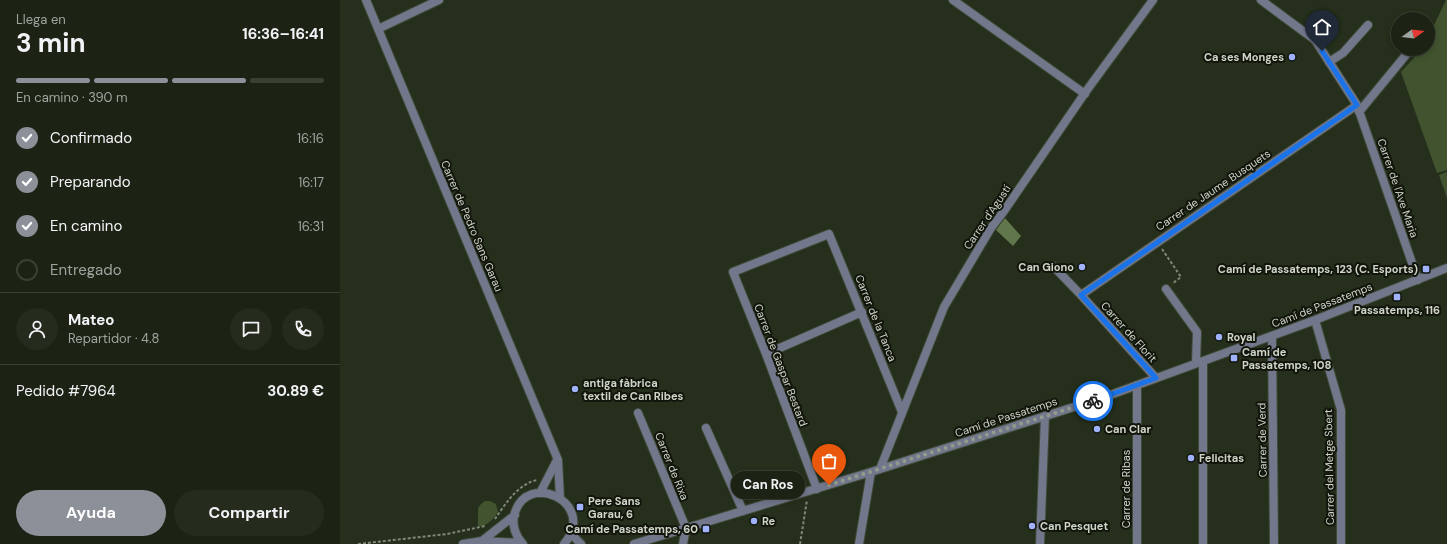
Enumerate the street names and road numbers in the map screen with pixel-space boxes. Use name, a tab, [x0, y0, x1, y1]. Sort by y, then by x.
street label: Carrer de l'Ave Maria	[1374, 137, 1422, 239]
street label: Carrer de Jaume Busquets	[1153, 146, 1273, 234]
street label: Carrer de Pedro Sans Garau	[438, 158, 506, 294]
street label: Carrer d'Agustí	[960, 182, 1014, 252]
street label: Carrer de la Tanca	[852, 273, 900, 363]
street label: Camí de Passatemps	[1270, 279, 1374, 331]
street label: Carrer de Florit	[1098, 299, 1160, 365]
street label: Carrer de Gaspar Bestard	[751, 302, 811, 428]
street label: Camí de Passatemps	[953, 394, 1059, 440]
street label: Carrer de Verd	[1254, 402, 1270, 478]
street label: Carrer del Metge Sbert	[1321, 409, 1337, 525]
street label: Carrer de Rixa	[652, 430, 692, 502]
street label: Carrer de Ribas	[1119, 450, 1133, 528]

